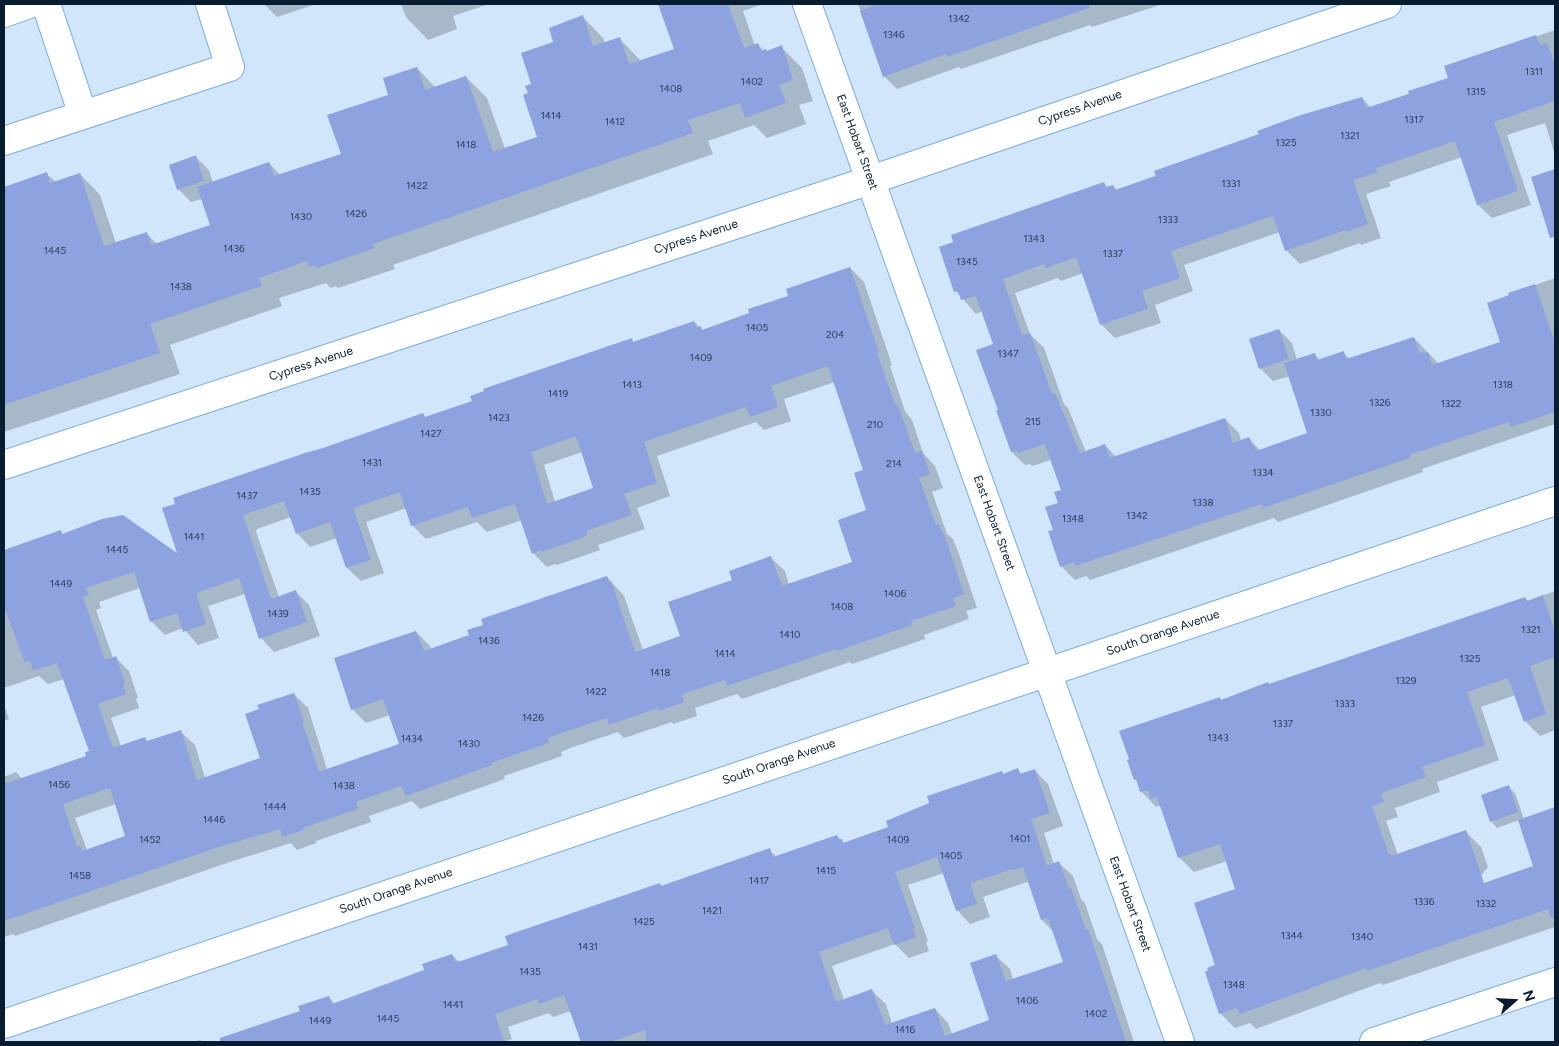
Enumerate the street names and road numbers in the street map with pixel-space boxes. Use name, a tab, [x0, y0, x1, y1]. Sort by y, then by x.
street label: Cypress Avenue	[1036, 87, 1124, 129]
street label: East Hobart Street	[833, 92, 881, 192]
street label: Cypress Avenue	[652, 217, 740, 257]
street label: Cypress Avenue	[267, 344, 355, 384]
street label: East Hobart Street	[970, 473, 1018, 573]
street label: South Orange Avenue	[1105, 607, 1221, 659]
street label: South Orange Avenue	[721, 736, 837, 788]
street label: East Hobart Street	[1106, 854, 1154, 954]
street label: South Orange Avenue	[338, 865, 454, 917]

